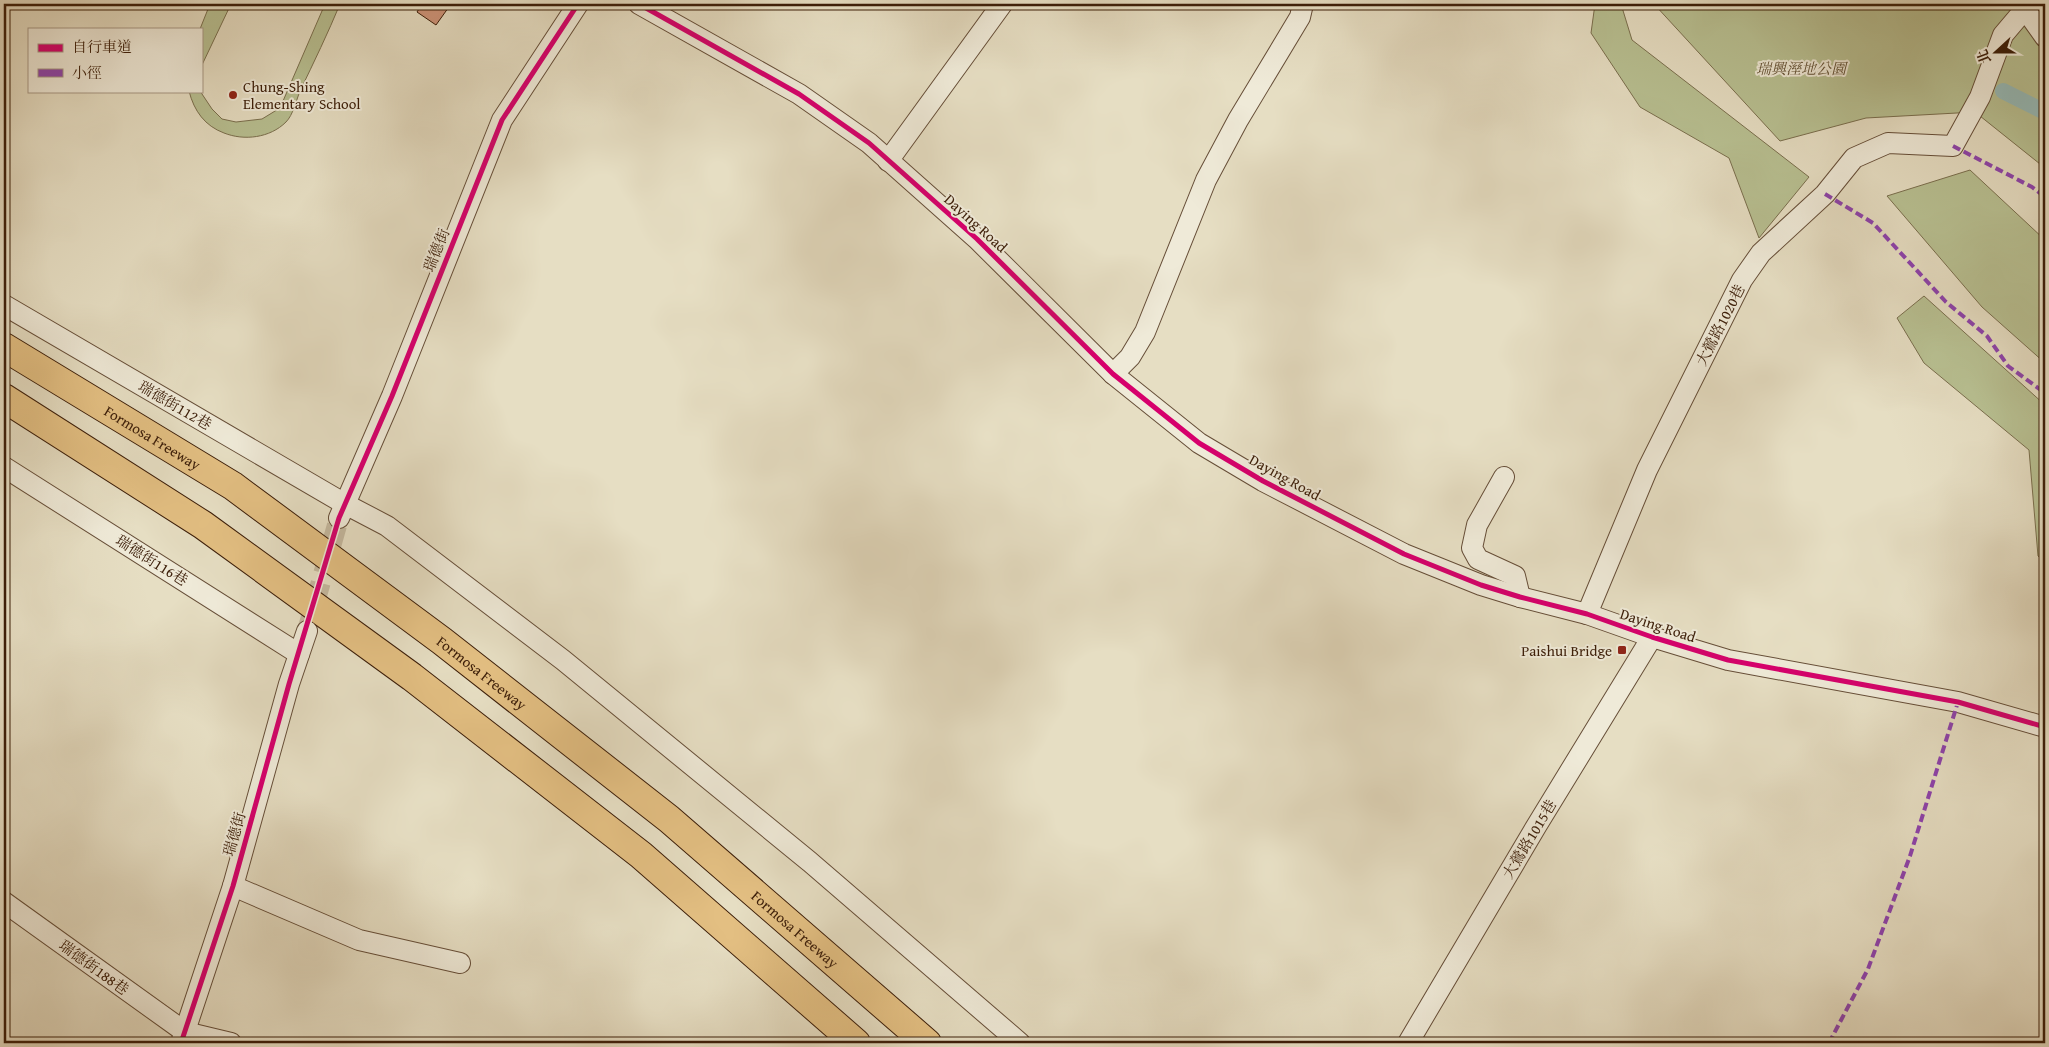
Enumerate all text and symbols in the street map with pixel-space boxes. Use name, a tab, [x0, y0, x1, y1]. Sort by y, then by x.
legend	[28, 28, 202, 92]
north arrow	[1972, 28, 2022, 78]
text: 自行車道	[72, 36, 132, 57]
text: 北	[1972, 47, 1996, 67]
park label: 瑞興溼地公園	[1756, 58, 1848, 79]
text: 小徑	[72, 62, 102, 83]
place label: Chung-Shing Elementary School	[243, 76, 361, 114]
marker: Chung-Shing Elementary School	[227, 89, 239, 101]
street label: Daying Road	[940, 189, 1012, 257]
street label: 瑞德街	[418, 225, 454, 275]
street label: 大鶯路1020巷	[1690, 281, 1750, 369]
street label: 瑞德街112巷	[134, 375, 216, 435]
street label: Formosa Freeway	[101, 400, 205, 475]
street label: Daying Road	[1246, 449, 1324, 505]
street label: 瑞德街116巷	[112, 529, 192, 591]
street label: Daying Road	[1617, 603, 1699, 647]
street label: Formosa Freeway	[433, 630, 532, 715]
place label: Paishui Bridge	[1521, 640, 1612, 661]
marker: Paishui Bridge	[1616, 644, 1628, 656]
street label: 大鶯路1015巷	[1497, 795, 1561, 883]
street label: 瑞德街	[218, 809, 250, 859]
street label: Formosa Freeway	[747, 885, 844, 973]
street label: 瑞德街188巷	[55, 935, 133, 999]

